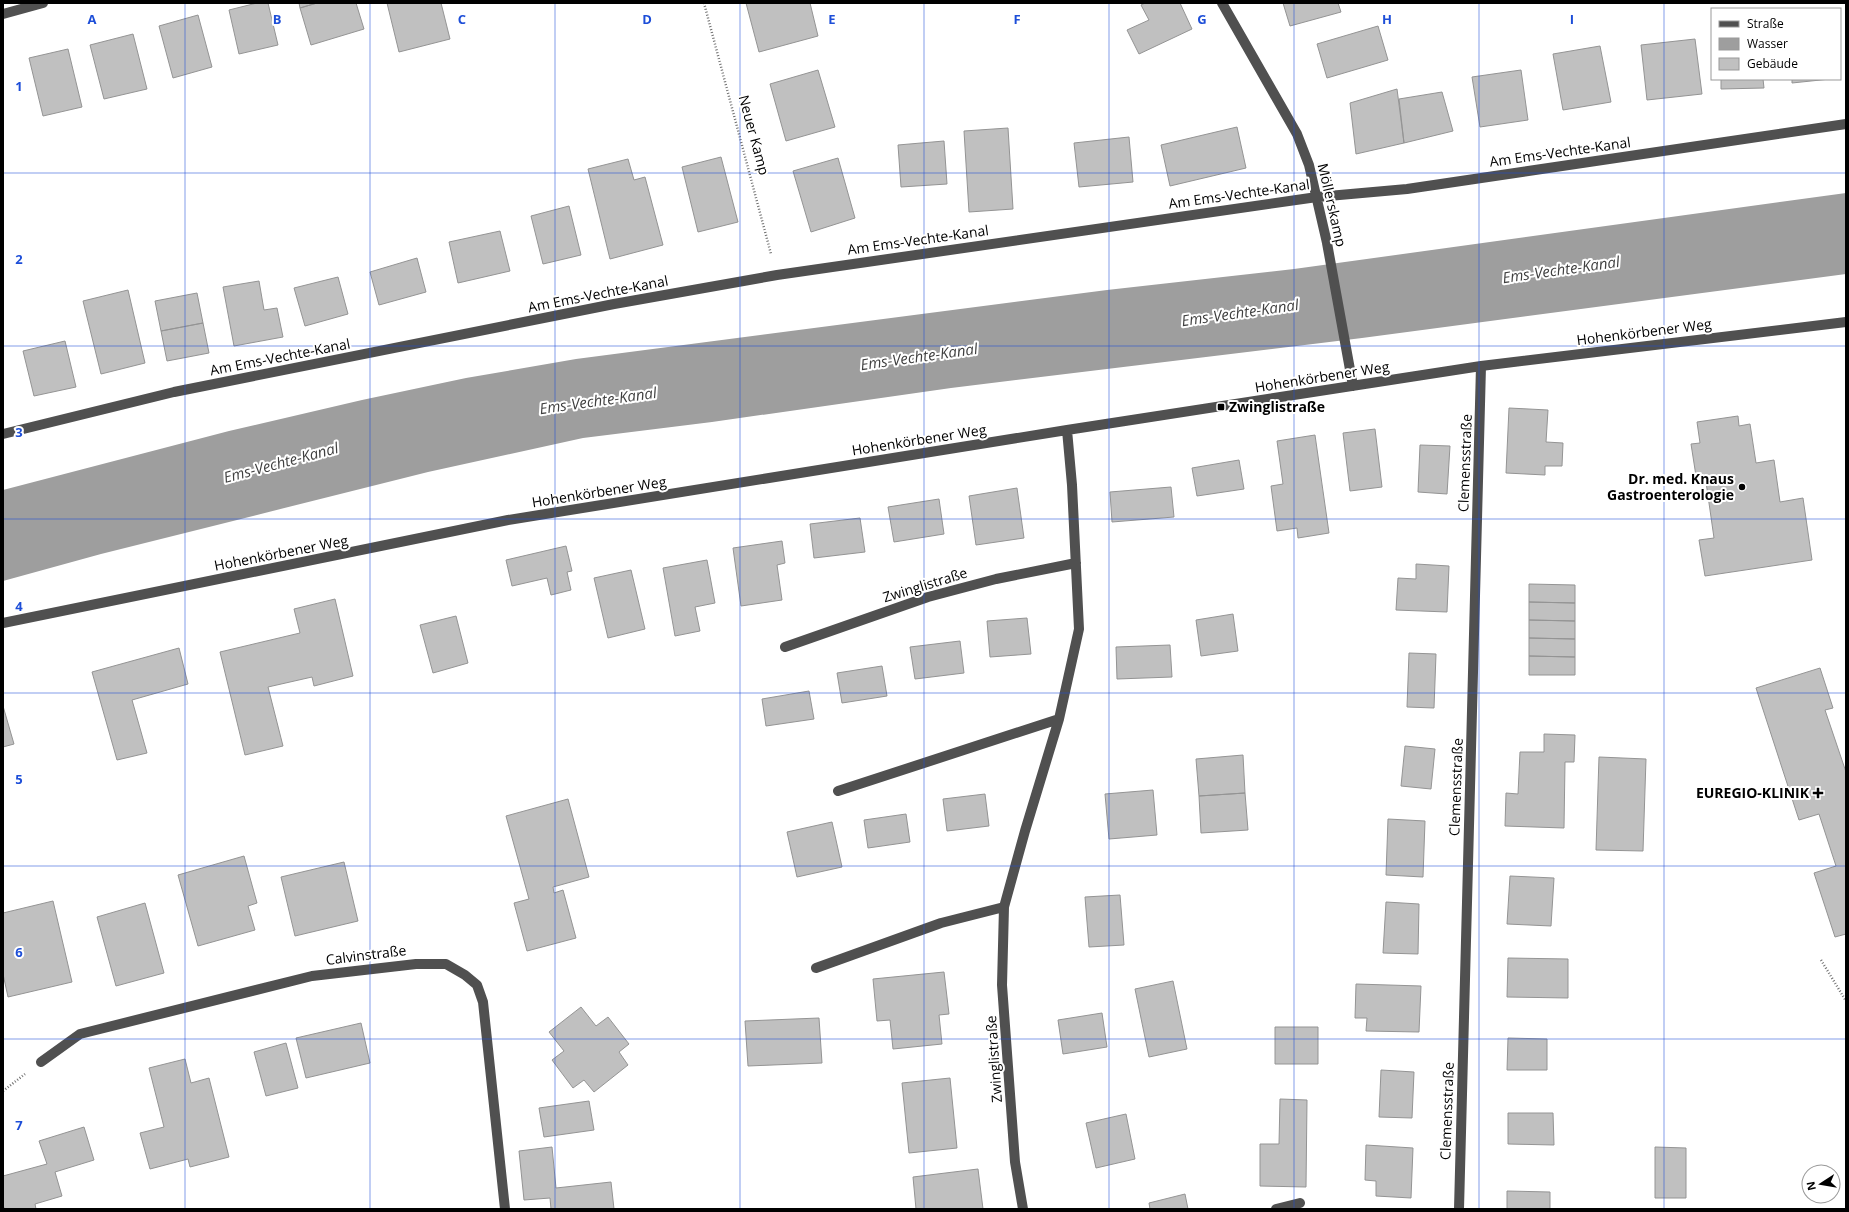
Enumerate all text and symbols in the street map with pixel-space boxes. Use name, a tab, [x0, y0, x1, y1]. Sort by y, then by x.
legend	[1711, 8, 1841, 80]
text: A	[88, 10, 97, 28]
text: B	[273, 10, 282, 28]
text: C	[458, 10, 466, 28]
text: D	[642, 10, 652, 28]
text: E	[828, 10, 836, 28]
text: F	[1013, 10, 1021, 28]
text: G	[1197, 10, 1207, 28]
text: H	[1382, 10, 1392, 28]
text: I	[1570, 10, 1574, 28]
text: Straße	[1747, 15, 1784, 32]
text: Wasser	[1747, 35, 1788, 52]
text: Gebäude	[1747, 55, 1798, 72]
text: 1	[15, 77, 23, 95]
street label: Neuer Kamp	[735, 93, 774, 177]
street label: Am Ems-Vechte-Kanal	[1488, 132, 1632, 171]
street label: Möllerskamp	[1314, 161, 1351, 248]
street label: Am Ems-Vechte-Kanal	[1167, 174, 1311, 213]
street label: Am Ems-Vechte-Kanal	[846, 220, 990, 259]
text: 2	[15, 250, 23, 268]
water label: Ems-Vechte-Kanal	[1501, 251, 1622, 287]
street label: Am Ems-Vechte-Kanal	[526, 271, 670, 316]
water label: Ems-Vechte-Kanal	[1180, 294, 1301, 330]
street label: Hohenkörbener Weg	[1575, 314, 1713, 349]
street label: Am Ems-Vechte-Kanal	[208, 334, 352, 379]
water label: Ems-Vechte-Kanal	[859, 338, 980, 374]
street label: Hohenkörbener Weg	[1253, 356, 1391, 397]
water label: Ems-Vechte-Kanal	[538, 382, 659, 418]
place label: Zwinglistraße	[1229, 397, 1325, 416]
marker: Zwinglistraße	[1216, 402, 1226, 412]
street label: Clemensstraße	[1453, 414, 1476, 512]
street label: Hohenkörbener Weg	[850, 419, 988, 460]
text: 3	[15, 423, 23, 441]
water label: Ems-Vechte-Kanal	[221, 437, 342, 487]
place label: Dr. med. Knaus Gastroenterologie	[1607, 469, 1734, 504]
street label: Hohenkörbener Weg	[530, 471, 668, 512]
marker: Dr. med. Knaus Gastroenterologie	[1737, 482, 1747, 492]
street label: Hohenkörbener Weg	[212, 530, 350, 575]
street label: Zwinglistraße	[880, 563, 970, 606]
text: 4	[15, 597, 23, 615]
street label: Clemensstraße	[1444, 738, 1467, 836]
text: 5	[15, 770, 23, 788]
place label: EUREGIO-KLINIK	[1696, 783, 1810, 802]
marker: EUREGIO-KLINIK	[1812, 787, 1824, 799]
street label: Calvinstraße	[325, 940, 407, 969]
text: 6	[15, 943, 23, 961]
street label: Zwinglistraße	[981, 1015, 1006, 1103]
street label: Clemensstraße	[1435, 1062, 1458, 1160]
text: 7	[15, 1116, 23, 1134]
north arrow	[1801, 1164, 1841, 1204]
text: N	[1802, 1180, 1819, 1192]

